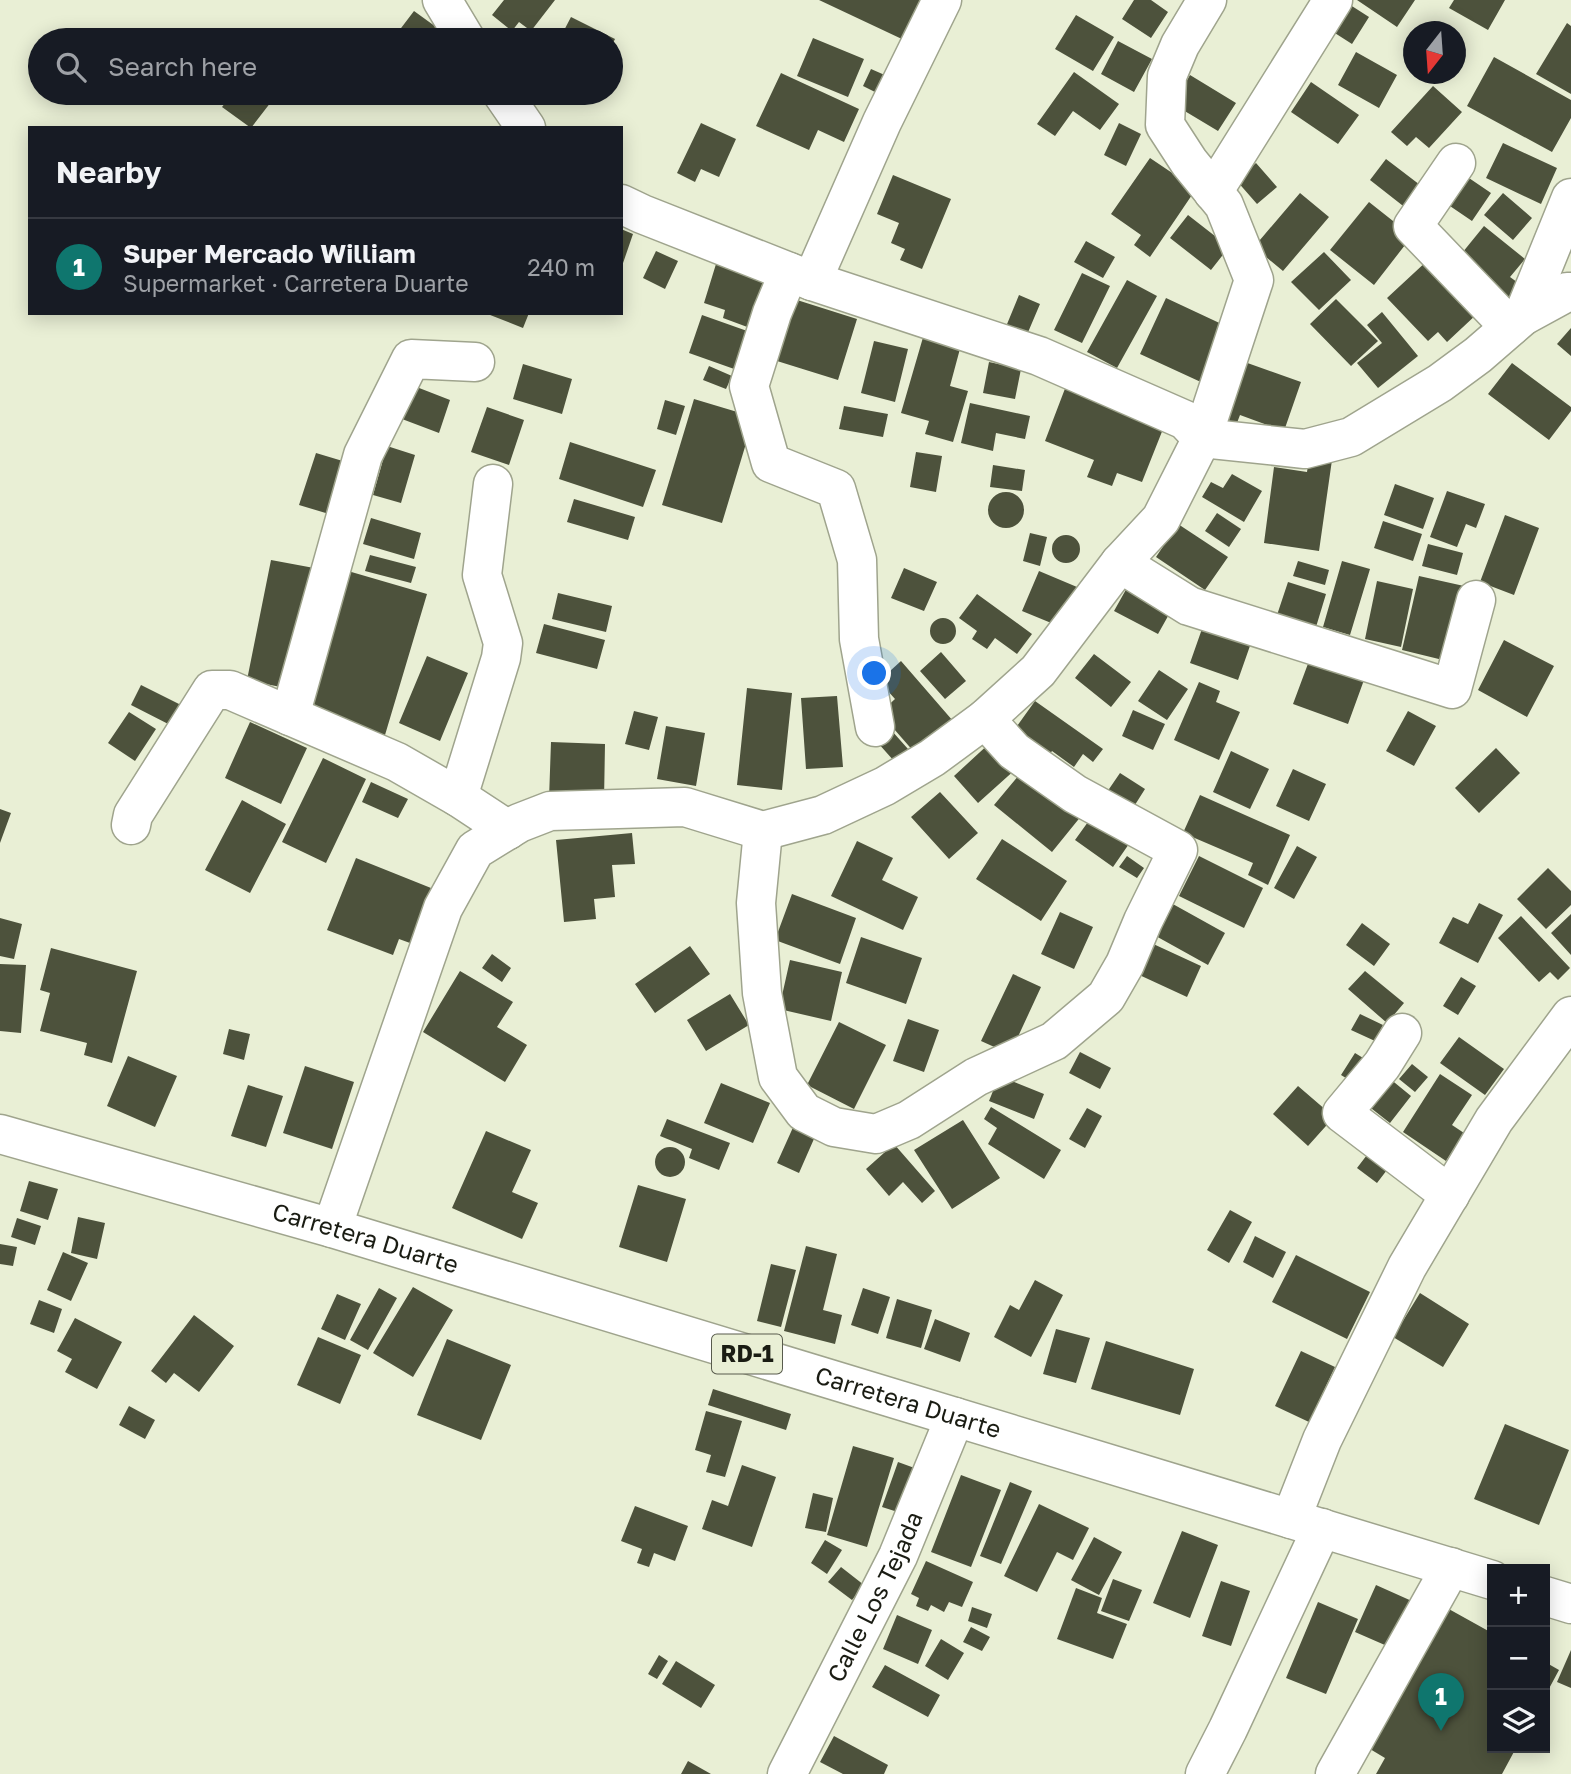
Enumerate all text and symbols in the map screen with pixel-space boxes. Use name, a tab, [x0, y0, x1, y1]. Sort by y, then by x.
north arrow	[1403, 21, 1466, 84]
search box	[28, 28, 623, 105]
icon: search	[52, 48, 90, 86]
text: Search here	[108, 51, 257, 82]
text: Nearby	[56, 154, 161, 190]
text: Super Mercado William	[123, 238, 416, 269]
text: 1	[73, 253, 85, 281]
text: 240 m	[527, 253, 595, 281]
text: Supermarket · Carretera Duarte	[123, 269, 469, 297]
your location	[857, 656, 891, 690]
street label: Carretera Duarte	[269, 1196, 462, 1279]
road number: RD-1	[712, 1334, 782, 1373]
street label: Carretera Duarte	[812, 1359, 1005, 1443]
street label: Calle Los Tejada	[820, 1507, 928, 1687]
map controls	[1487, 1564, 1550, 1753]
button: +	[1487, 1564, 1550, 1627]
button: −	[1487, 1627, 1550, 1690]
pin: 1	[1418, 1673, 1464, 1731]
button: layers	[1487, 1690, 1550, 1753]

